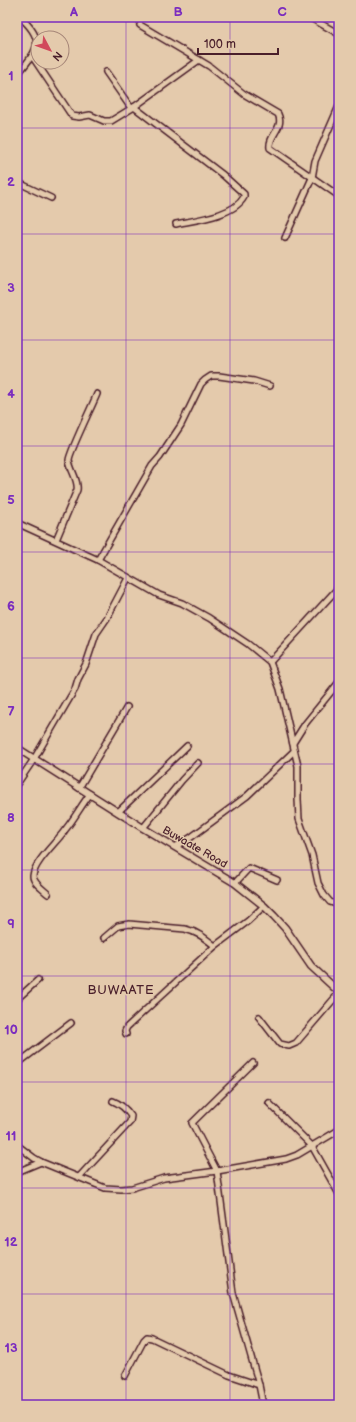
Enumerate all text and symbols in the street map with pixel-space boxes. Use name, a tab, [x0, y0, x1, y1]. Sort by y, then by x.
text: A	[69, 4, 78, 20]
text: B	[173, 4, 183, 20]
text: C	[277, 4, 287, 20]
north arrow	[30, 30, 70, 70]
scale bar	[198, 30, 278, 56]
text: 100 m	[204, 37, 236, 52]
text: N	[50, 49, 65, 64]
text: 1	[8, 68, 14, 84]
text: 2	[7, 174, 15, 190]
text: 3	[7, 280, 15, 296]
text: 4	[7, 386, 15, 402]
text: 5	[7, 492, 15, 508]
text: 6	[7, 598, 15, 614]
text: 7	[7, 704, 15, 720]
text: 8	[7, 810, 15, 826]
street label: Buwaate Road	[160, 823, 230, 871]
text: 9	[7, 916, 15, 932]
district label: BUWAATE	[87, 982, 155, 998]
text: 10	[4, 1022, 18, 1038]
text: 11	[6, 1128, 16, 1144]
text: 12	[4, 1234, 18, 1250]
text: 13	[4, 1340, 18, 1356]

